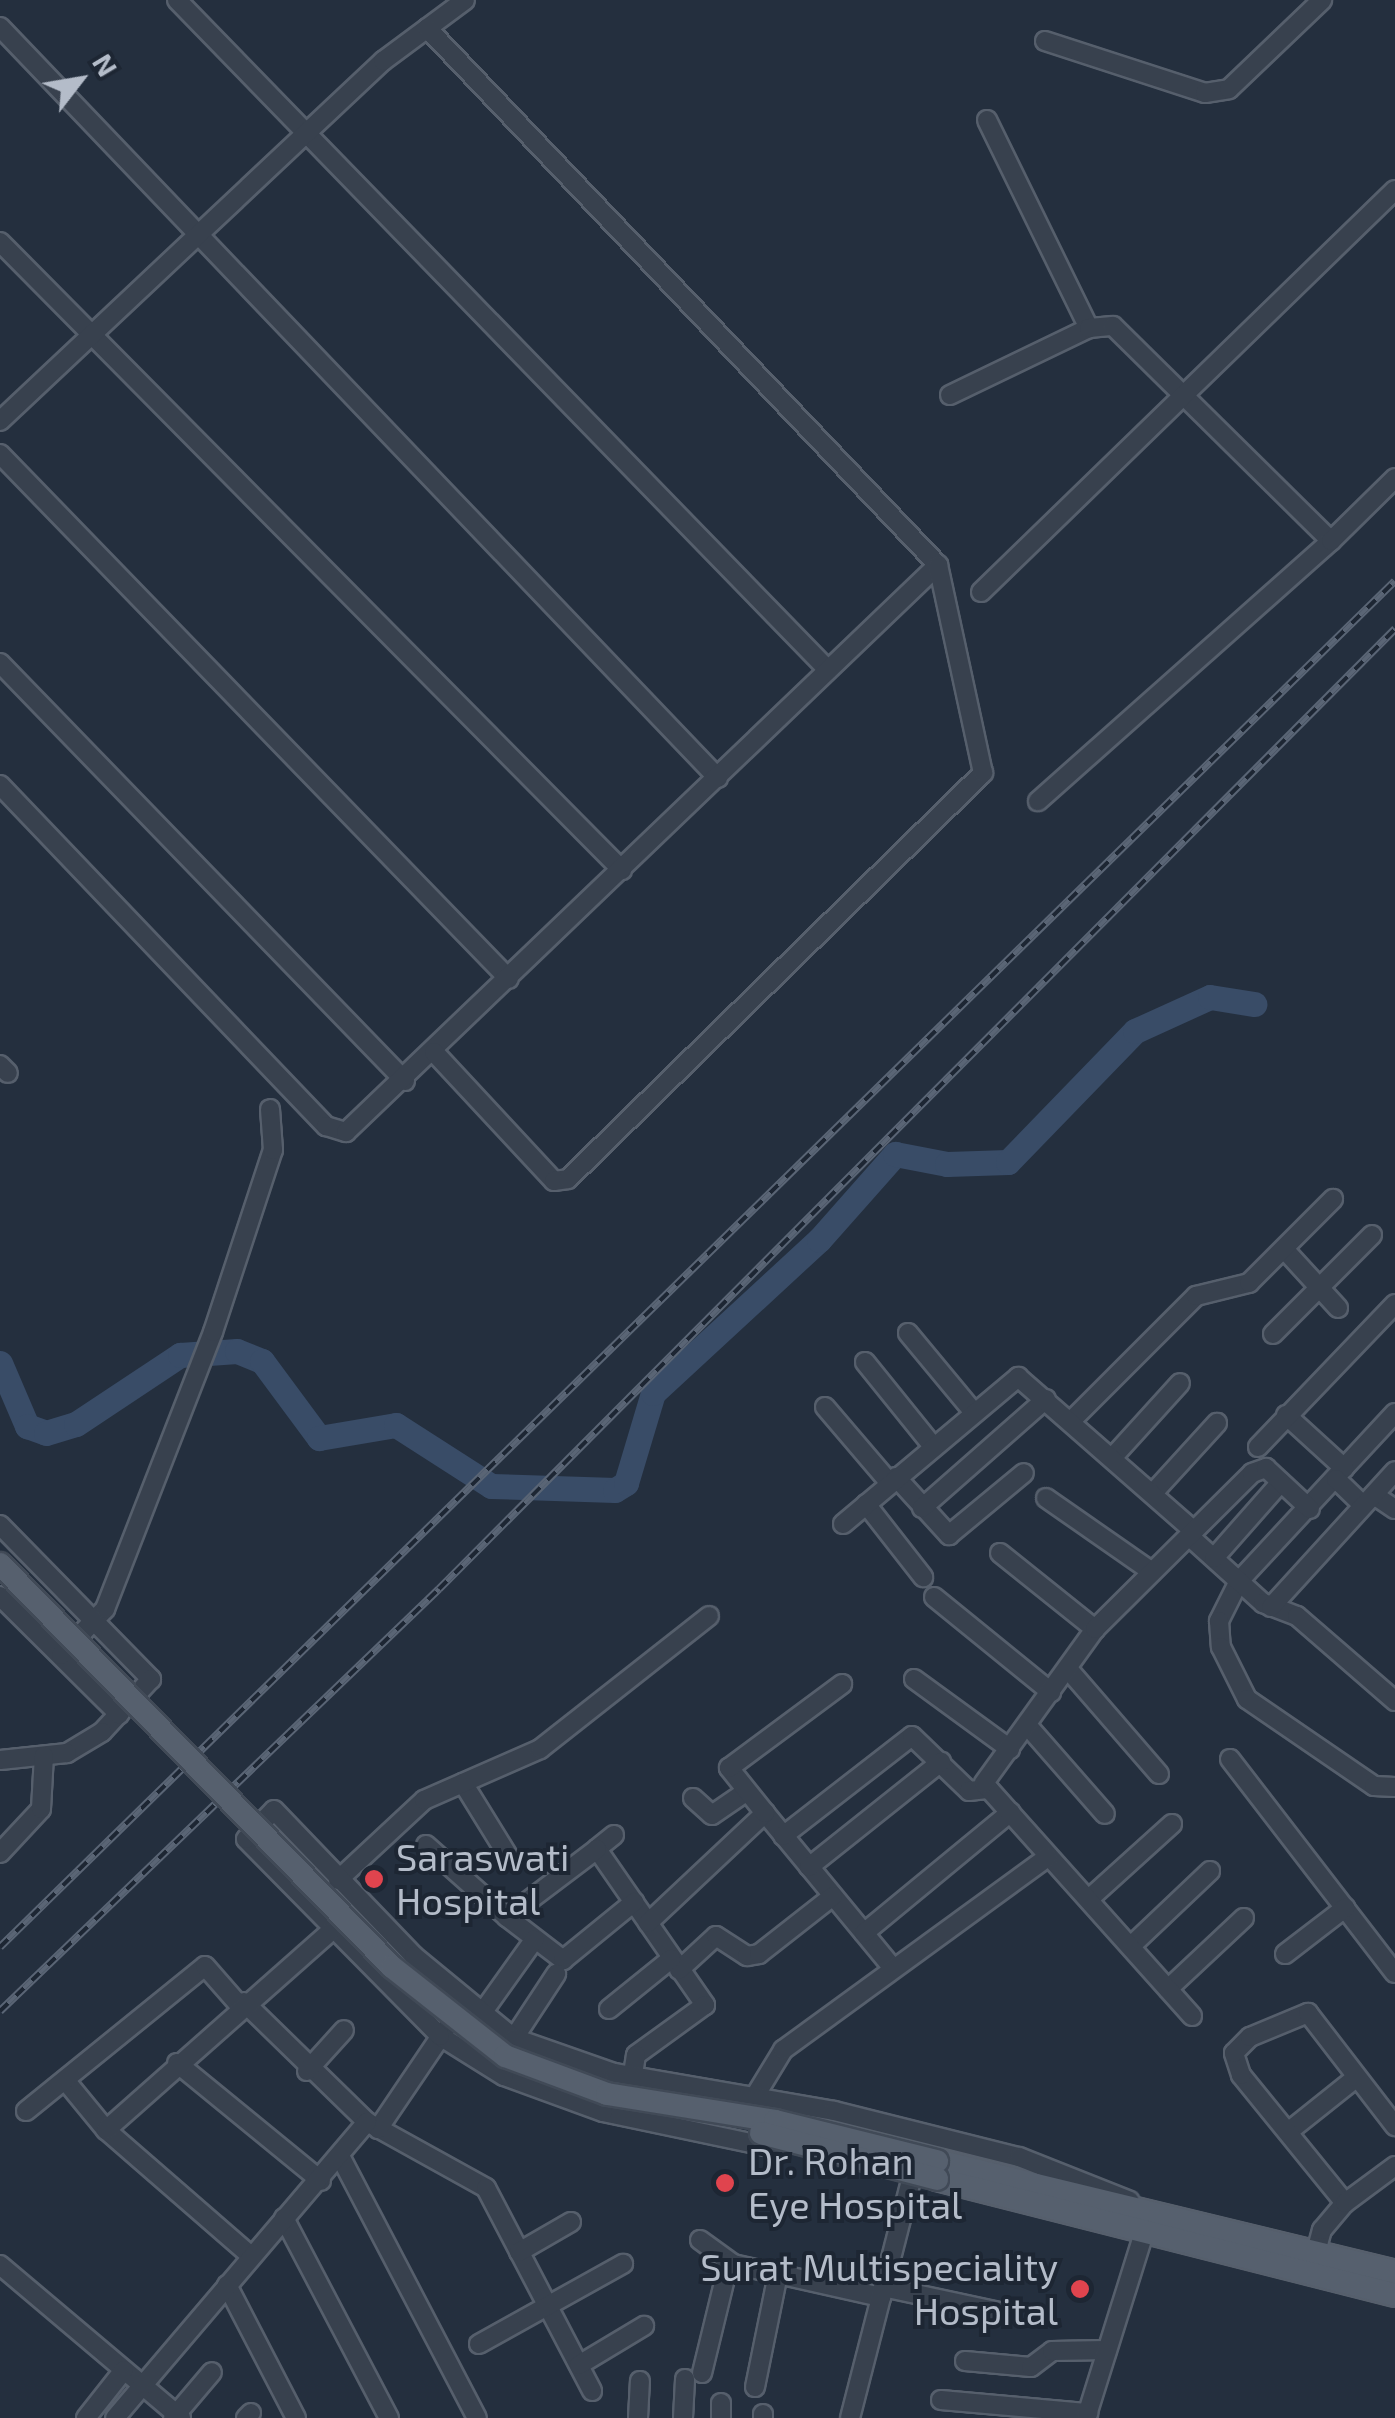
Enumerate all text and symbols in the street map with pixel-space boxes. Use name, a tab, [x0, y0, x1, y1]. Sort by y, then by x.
north arrow	[30, 30, 130, 130]
text: N	[86, 47, 125, 82]
place label: Saraswati Hospital	[396, 1834, 570, 1924]
marker: Saraswati Hospital	[361, 1866, 387, 1892]
place label: Dr. Rohan Eye Hospital	[748, 2138, 962, 2228]
marker: Dr. Rohan Eye Hospital	[712, 2170, 738, 2196]
place label: Surat Multispeciality Hospital	[700, 2244, 1058, 2334]
marker: Surat Multispeciality Hospital	[1067, 2276, 1093, 2302]

